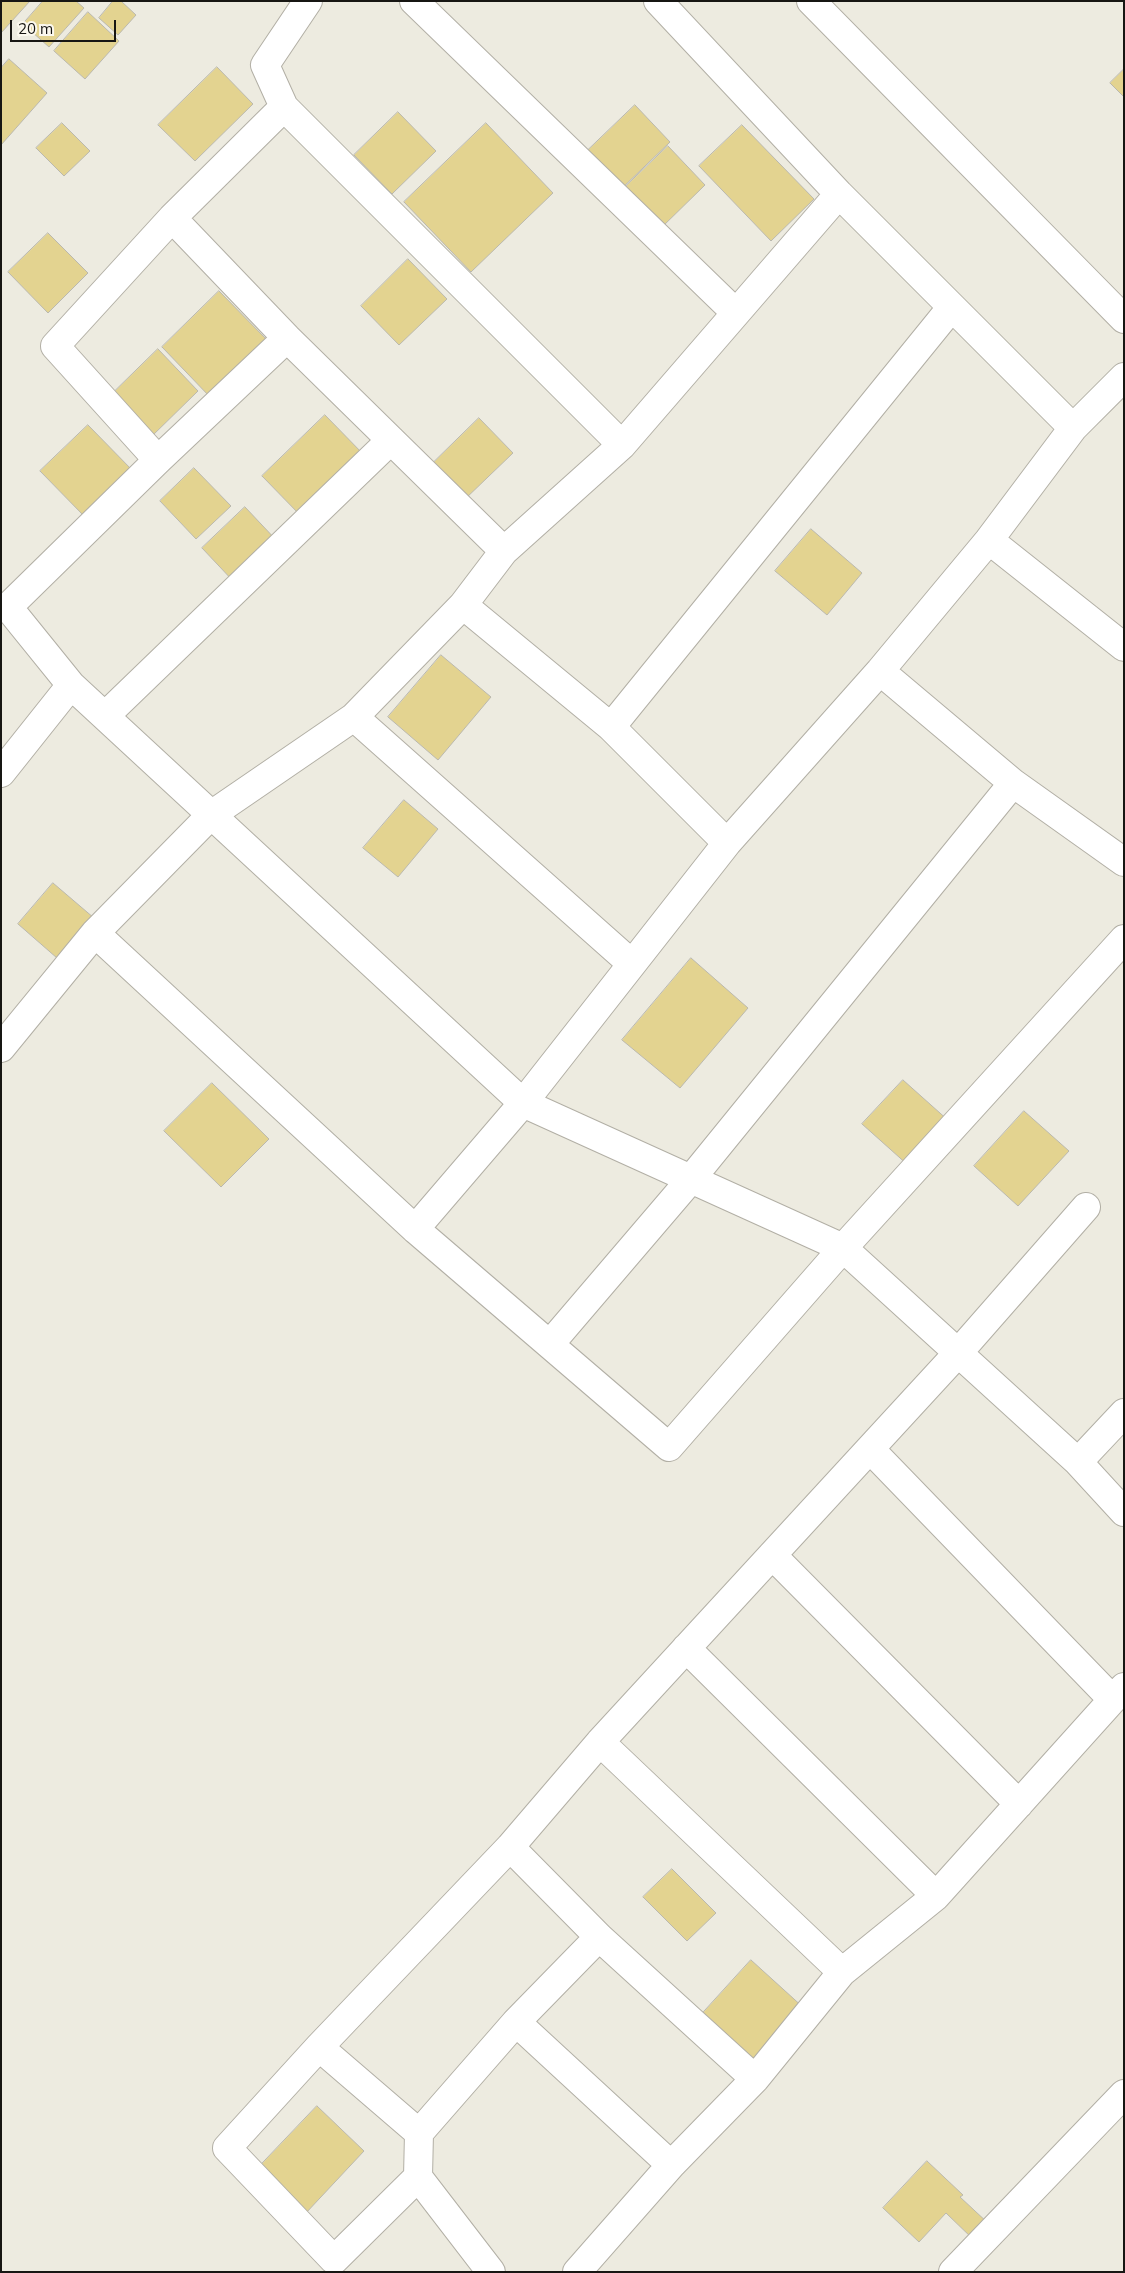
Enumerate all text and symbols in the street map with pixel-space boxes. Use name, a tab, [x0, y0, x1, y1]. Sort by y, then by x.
scale bar	[12, 10, 119, 42]
text: 20 m	[18, 19, 53, 38]

